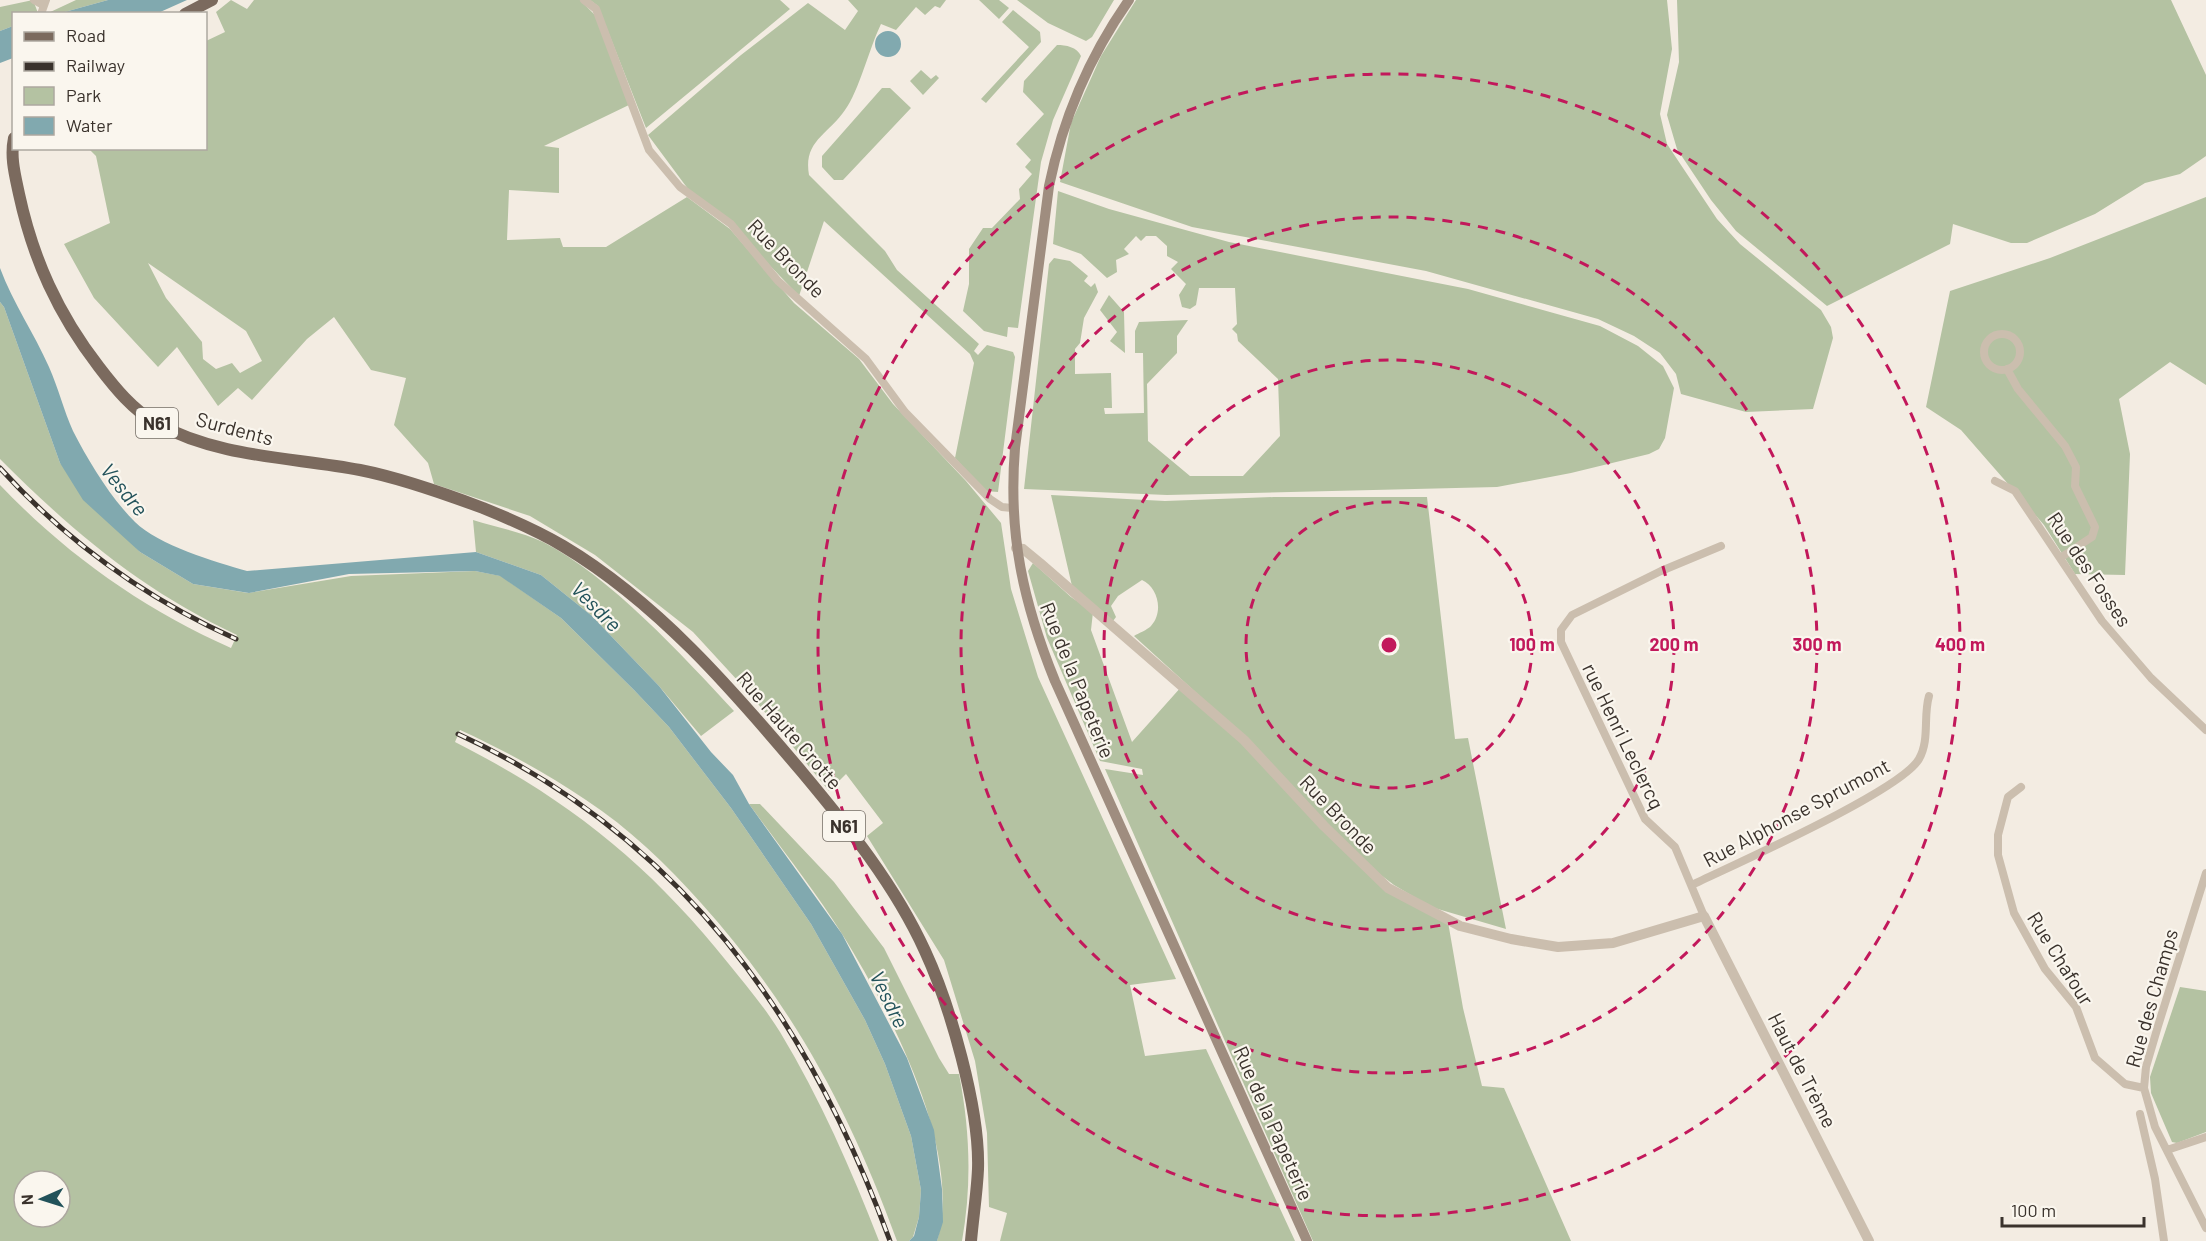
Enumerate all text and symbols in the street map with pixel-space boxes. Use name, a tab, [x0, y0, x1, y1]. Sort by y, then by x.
legend	[12, 12, 207, 150]
text: Road	[66, 24, 106, 46]
text: Railway	[66, 54, 125, 76]
text: Park	[66, 84, 101, 106]
text: Water	[66, 114, 113, 136]
street label: Rue Bronde	[743, 214, 831, 302]
street label: Surdents	[194, 406, 276, 450]
road number: N61	[136, 408, 178, 438]
water label: Vesdre	[96, 458, 154, 520]
street label: Rue des Fosses	[2043, 507, 2137, 631]
water label: Vesdre	[567, 576, 627, 636]
street label: Rue de la Papeterie	[1036, 598, 1120, 762]
text: 100 m	[1509, 633, 1555, 655]
text: 200 m	[1649, 633, 1699, 655]
text: 300 m	[1793, 633, 1841, 655]
text: 400 m	[1935, 633, 1985, 655]
centre of rings	[1379, 635, 1399, 655]
street label: rue Henri Leclercq	[1578, 659, 1670, 813]
street label: Rue Haute Crotte	[732, 666, 848, 794]
street label: Rue Alphonse Sprumont	[1699, 753, 1893, 871]
street label: Rue Bronde	[1295, 770, 1383, 858]
road number: N61	[823, 811, 865, 841]
street label: Rue Chafour	[2023, 907, 2099, 1009]
street label: Rue des Champs	[2120, 926, 2182, 1070]
water label: Vesdre	[865, 966, 915, 1032]
street label: Haut de Trème	[1764, 1008, 1842, 1132]
street label: Rue de la Papeterie	[1229, 1042, 1319, 1204]
north arrow	[12, 1169, 72, 1229]
scale bar	[2002, 1190, 2144, 1228]
text: N	[17, 1194, 36, 1206]
text: 100 m	[2011, 1199, 2056, 1221]

